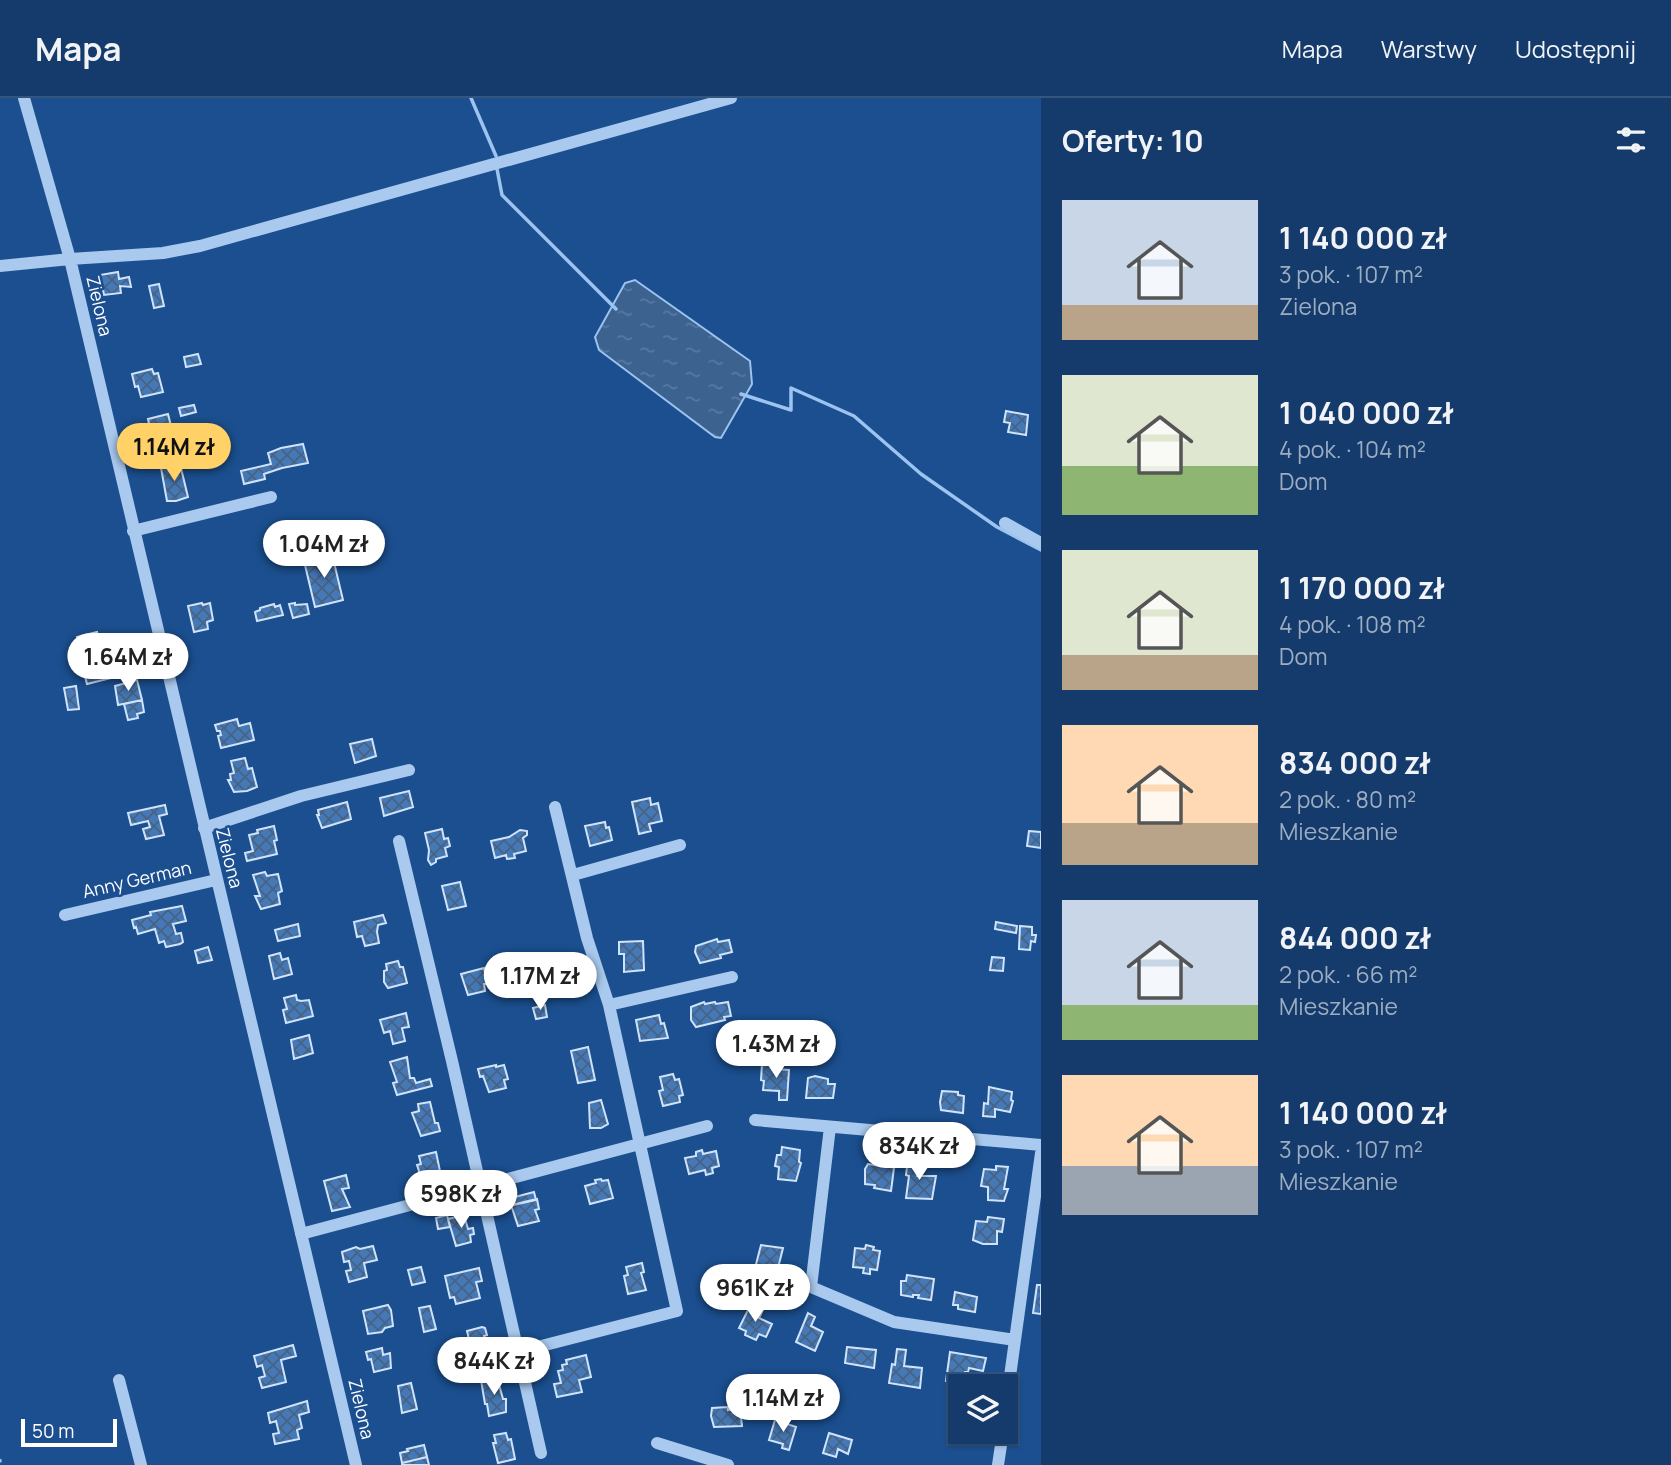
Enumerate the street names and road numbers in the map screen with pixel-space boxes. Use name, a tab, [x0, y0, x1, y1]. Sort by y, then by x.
street label: Zielona	[81, 273, 119, 338]
street label: Zielona	[211, 825, 249, 890]
street label: Anny German	[80, 855, 194, 903]
street label: Zielona	[343, 1376, 381, 1441]

